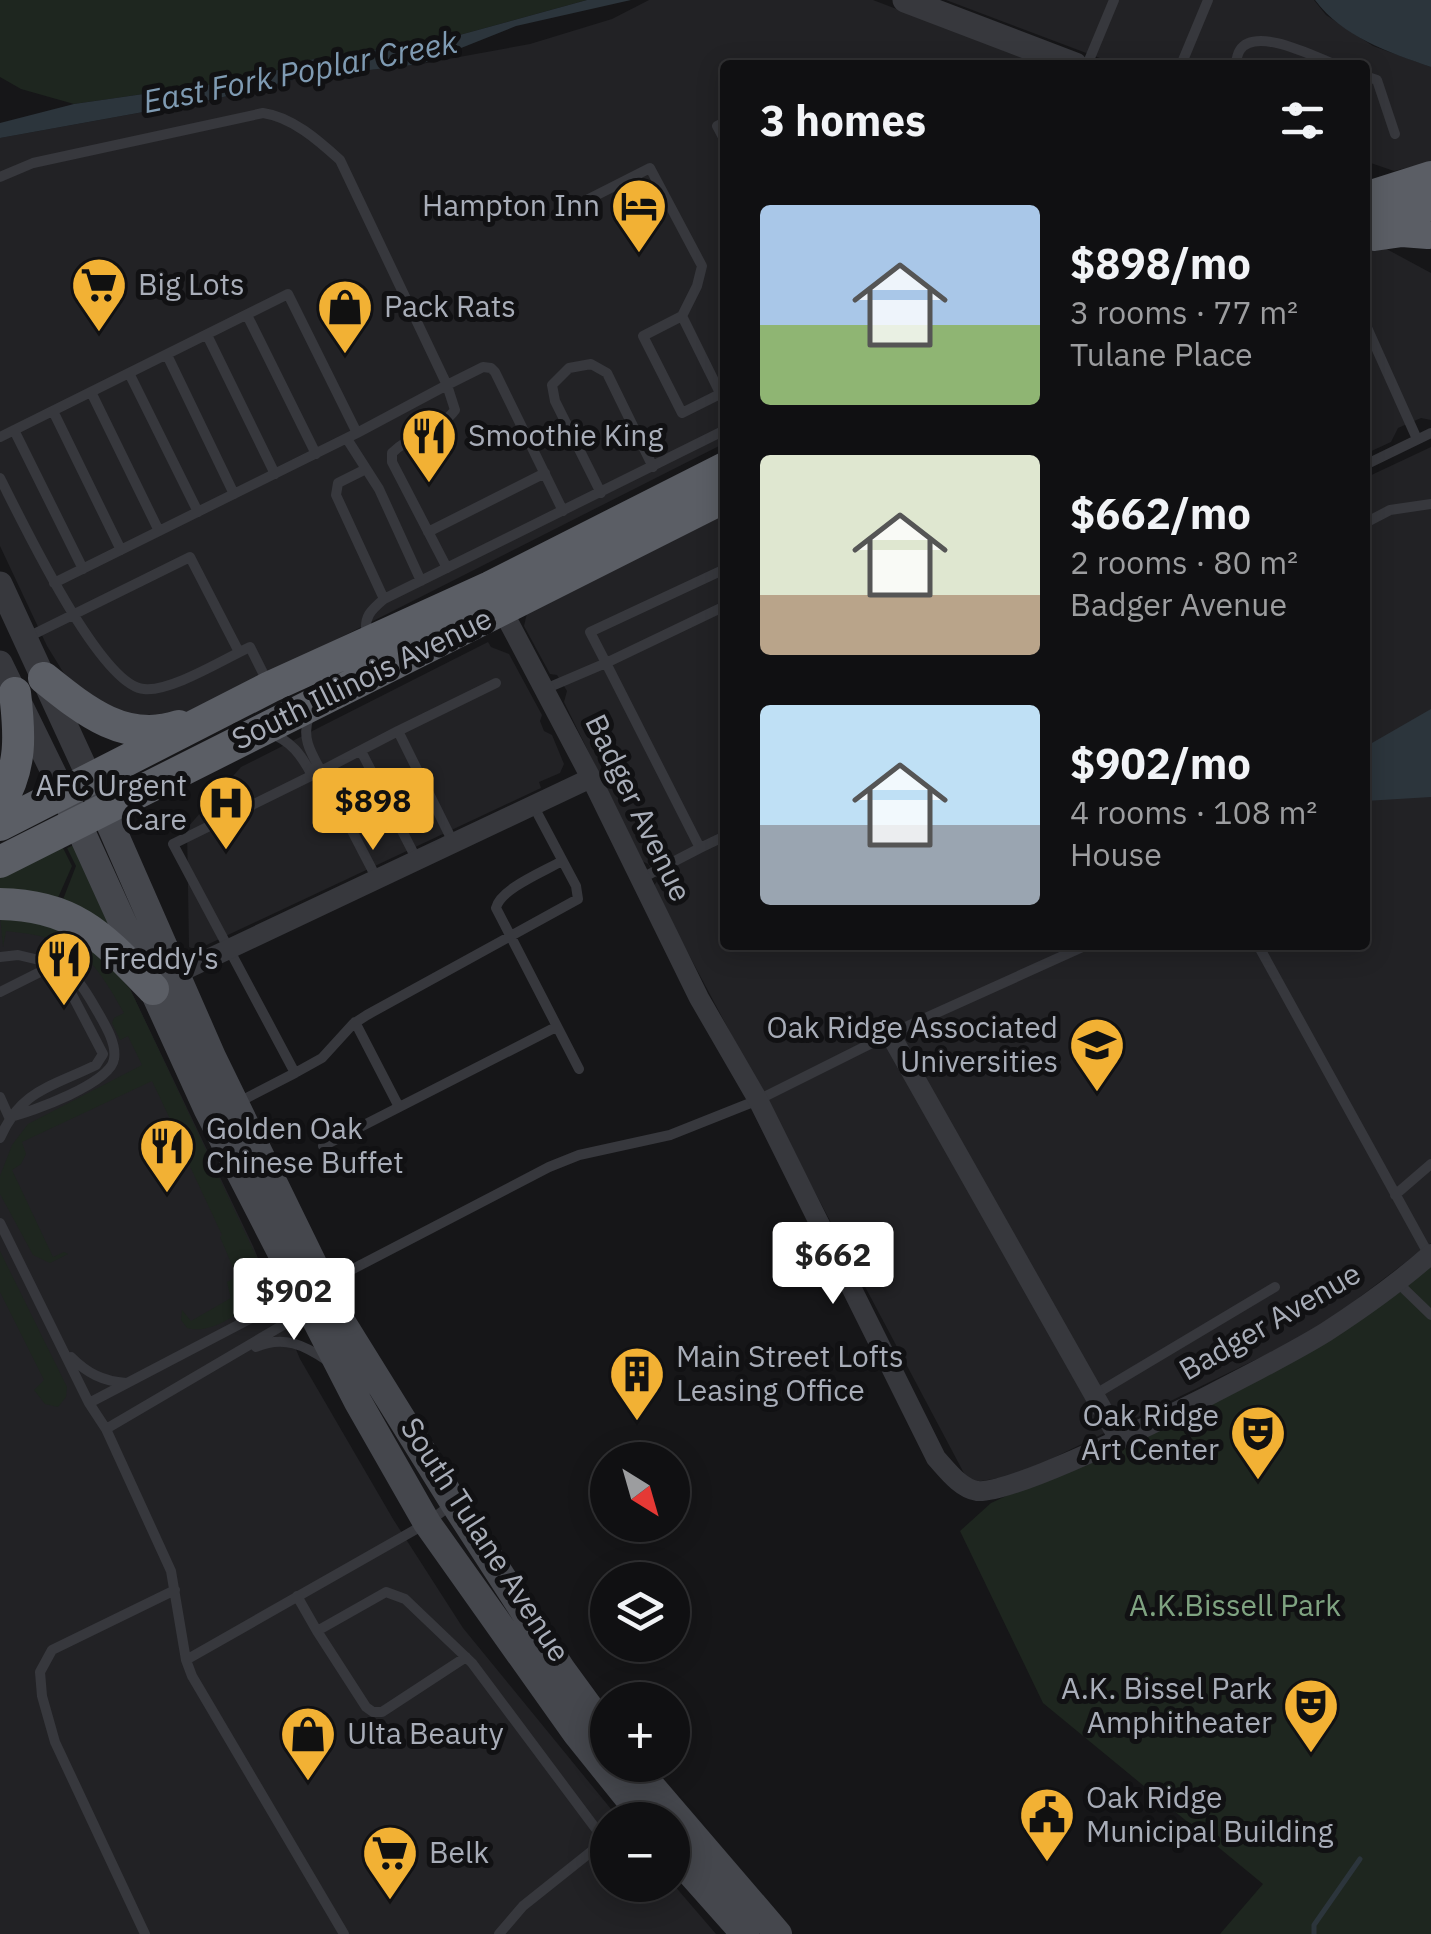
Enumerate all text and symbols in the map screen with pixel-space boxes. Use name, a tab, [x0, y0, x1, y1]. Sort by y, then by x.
water label: East Fork Poplar Creek	[139, 20, 462, 122]
text: 3 homes	[760, 93, 926, 148]
icon: filters	[1275, 93, 1330, 148]
hotel icon: Hampton Inn	[609, 176, 669, 255]
place label: Hampton Inn	[422, 185, 600, 224]
text: $898/mo	[1070, 236, 1251, 291]
icon: home	[840, 245, 960, 365]
supermarket icon: Big Lots	[69, 255, 129, 334]
place label: Big Lots	[138, 264, 245, 303]
shop icon: Pack Rats	[315, 277, 375, 356]
place label: Pack Rats	[384, 286, 516, 325]
text: 3 rooms · 77 m²	[1070, 291, 1298, 333]
text: Tulane Place	[1070, 333, 1253, 375]
restaurant icon: Smoothie King	[399, 406, 459, 485]
place label: Smoothie King	[468, 415, 663, 454]
text: $662/mo	[1070, 486, 1251, 541]
icon: home	[840, 495, 960, 615]
text: 2 rooms · 80 m²	[1070, 541, 1298, 583]
text: Badger Avenue	[1070, 583, 1287, 625]
street label: South Illinois Avenue	[225, 598, 498, 758]
street label: Badger Avenue	[577, 707, 701, 907]
text: $902/mo	[1070, 736, 1251, 791]
icon: home	[840, 745, 960, 865]
place label: AFC Urgent Care	[35, 765, 187, 838]
pin: $898	[314, 768, 432, 853]
hospital icon: AFC Urgent Care	[196, 773, 256, 852]
text: $898	[335, 779, 411, 821]
text: 4 rooms · 108 m²	[1070, 791, 1317, 833]
text: House	[1070, 833, 1162, 875]
restaurant icon: Freddy's	[34, 929, 94, 1008]
place label: Freddy's	[103, 938, 219, 977]
place label: Oak Ridge Associated Universities	[767, 1007, 1058, 1080]
school or university icon: Oak Ridge Associated Universities	[1067, 1015, 1127, 1094]
place label: Golden Oak Chinese Buffet	[206, 1108, 404, 1181]
restaurant icon: Golden Oak Chinese Buffet	[137, 1116, 197, 1195]
pin: $662	[774, 1222, 892, 1307]
text: $662	[795, 1233, 871, 1275]
street label: Badger Avenue	[1171, 1253, 1367, 1388]
pin: $902	[235, 1258, 353, 1343]
text: $902	[256, 1269, 332, 1311]
place label: Main Street Lofts Leasing Office	[676, 1336, 904, 1409]
building icon: Main Street Lofts Leasing Office	[607, 1344, 667, 1423]
place label: Oak Ridge Art Center	[1081, 1395, 1219, 1468]
theatre icon: Oak Ridge Art Center	[1228, 1403, 1288, 1482]
street label: South Tulane Avenue	[393, 1410, 580, 1669]
north arrow	[590, 1442, 690, 1542]
map controls	[590, 1442, 690, 1902]
button: layers	[590, 1562, 690, 1662]
park label: A.K.Bissell Park	[1129, 1585, 1341, 1624]
place label: A.K. Bissel Park Amphitheater	[1061, 1668, 1272, 1741]
theatre icon: A.K. Bissel Park Amphitheater	[1281, 1676, 1341, 1755]
button: +	[590, 1682, 690, 1782]
shop icon: Ulta Beauty	[278, 1704, 338, 1783]
place label: Ulta Beauty	[347, 1713, 504, 1752]
place label: Oak Ridge Municipal Building	[1086, 1777, 1333, 1850]
public building icon: Oak Ridge Municipal Building	[1017, 1785, 1077, 1864]
button: −	[590, 1802, 690, 1902]
supermarket icon: Belk	[360, 1823, 420, 1902]
place label: Belk	[429, 1832, 489, 1871]

